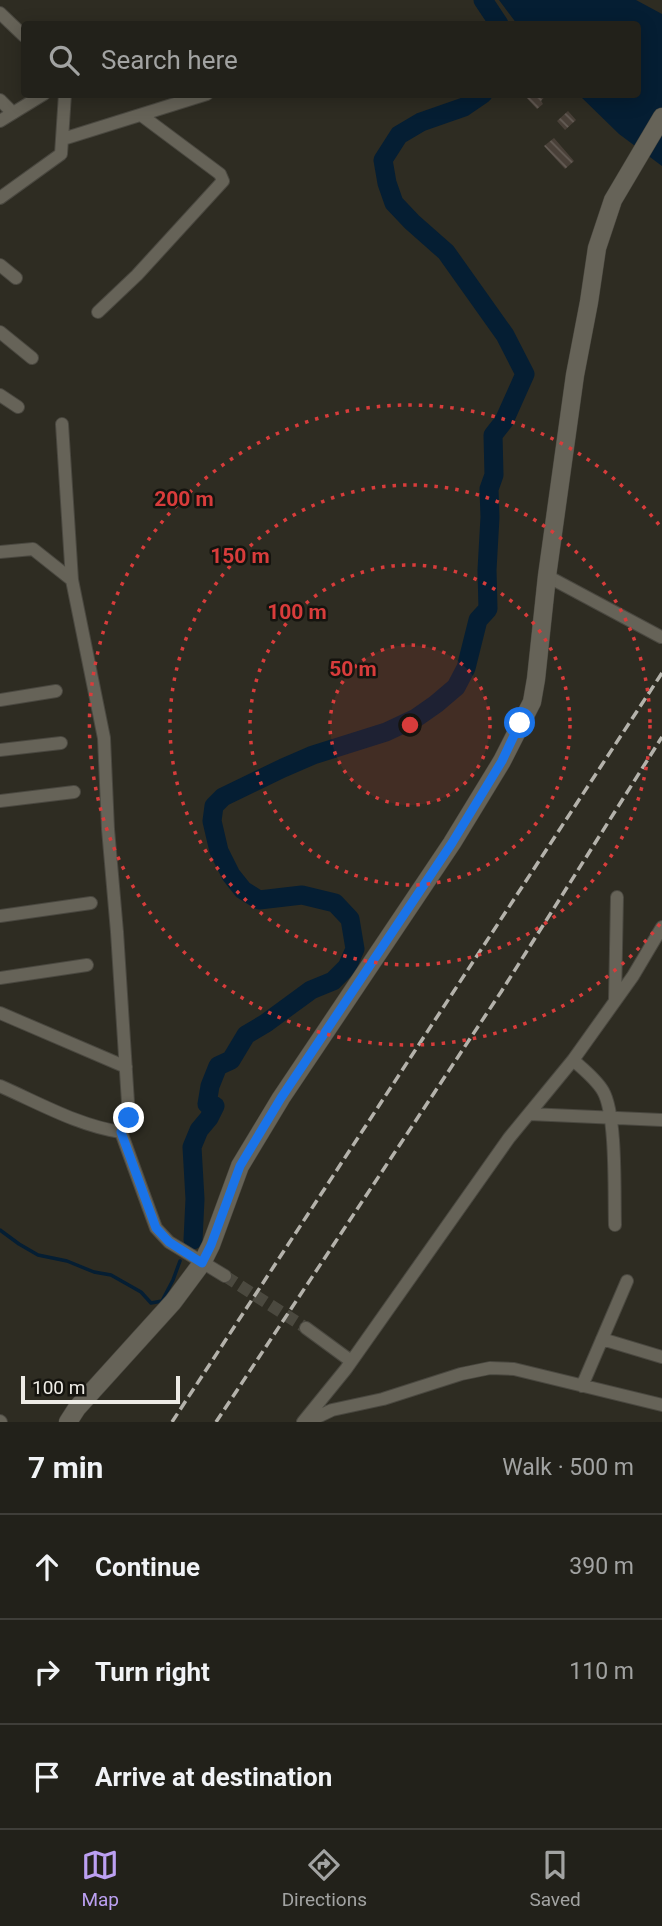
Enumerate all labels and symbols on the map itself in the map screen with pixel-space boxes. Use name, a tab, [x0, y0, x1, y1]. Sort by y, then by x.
text: 200 m	[154, 487, 214, 511]
text: 150 m	[210, 544, 270, 568]
text: 100 m	[267, 600, 327, 624]
text: 50 m	[329, 657, 377, 681]
route start	[504, 707, 535, 738]
centre of rings	[398, 713, 422, 737]
route end	[113, 1102, 144, 1133]
scale bar	[21, 1373, 180, 1405]

